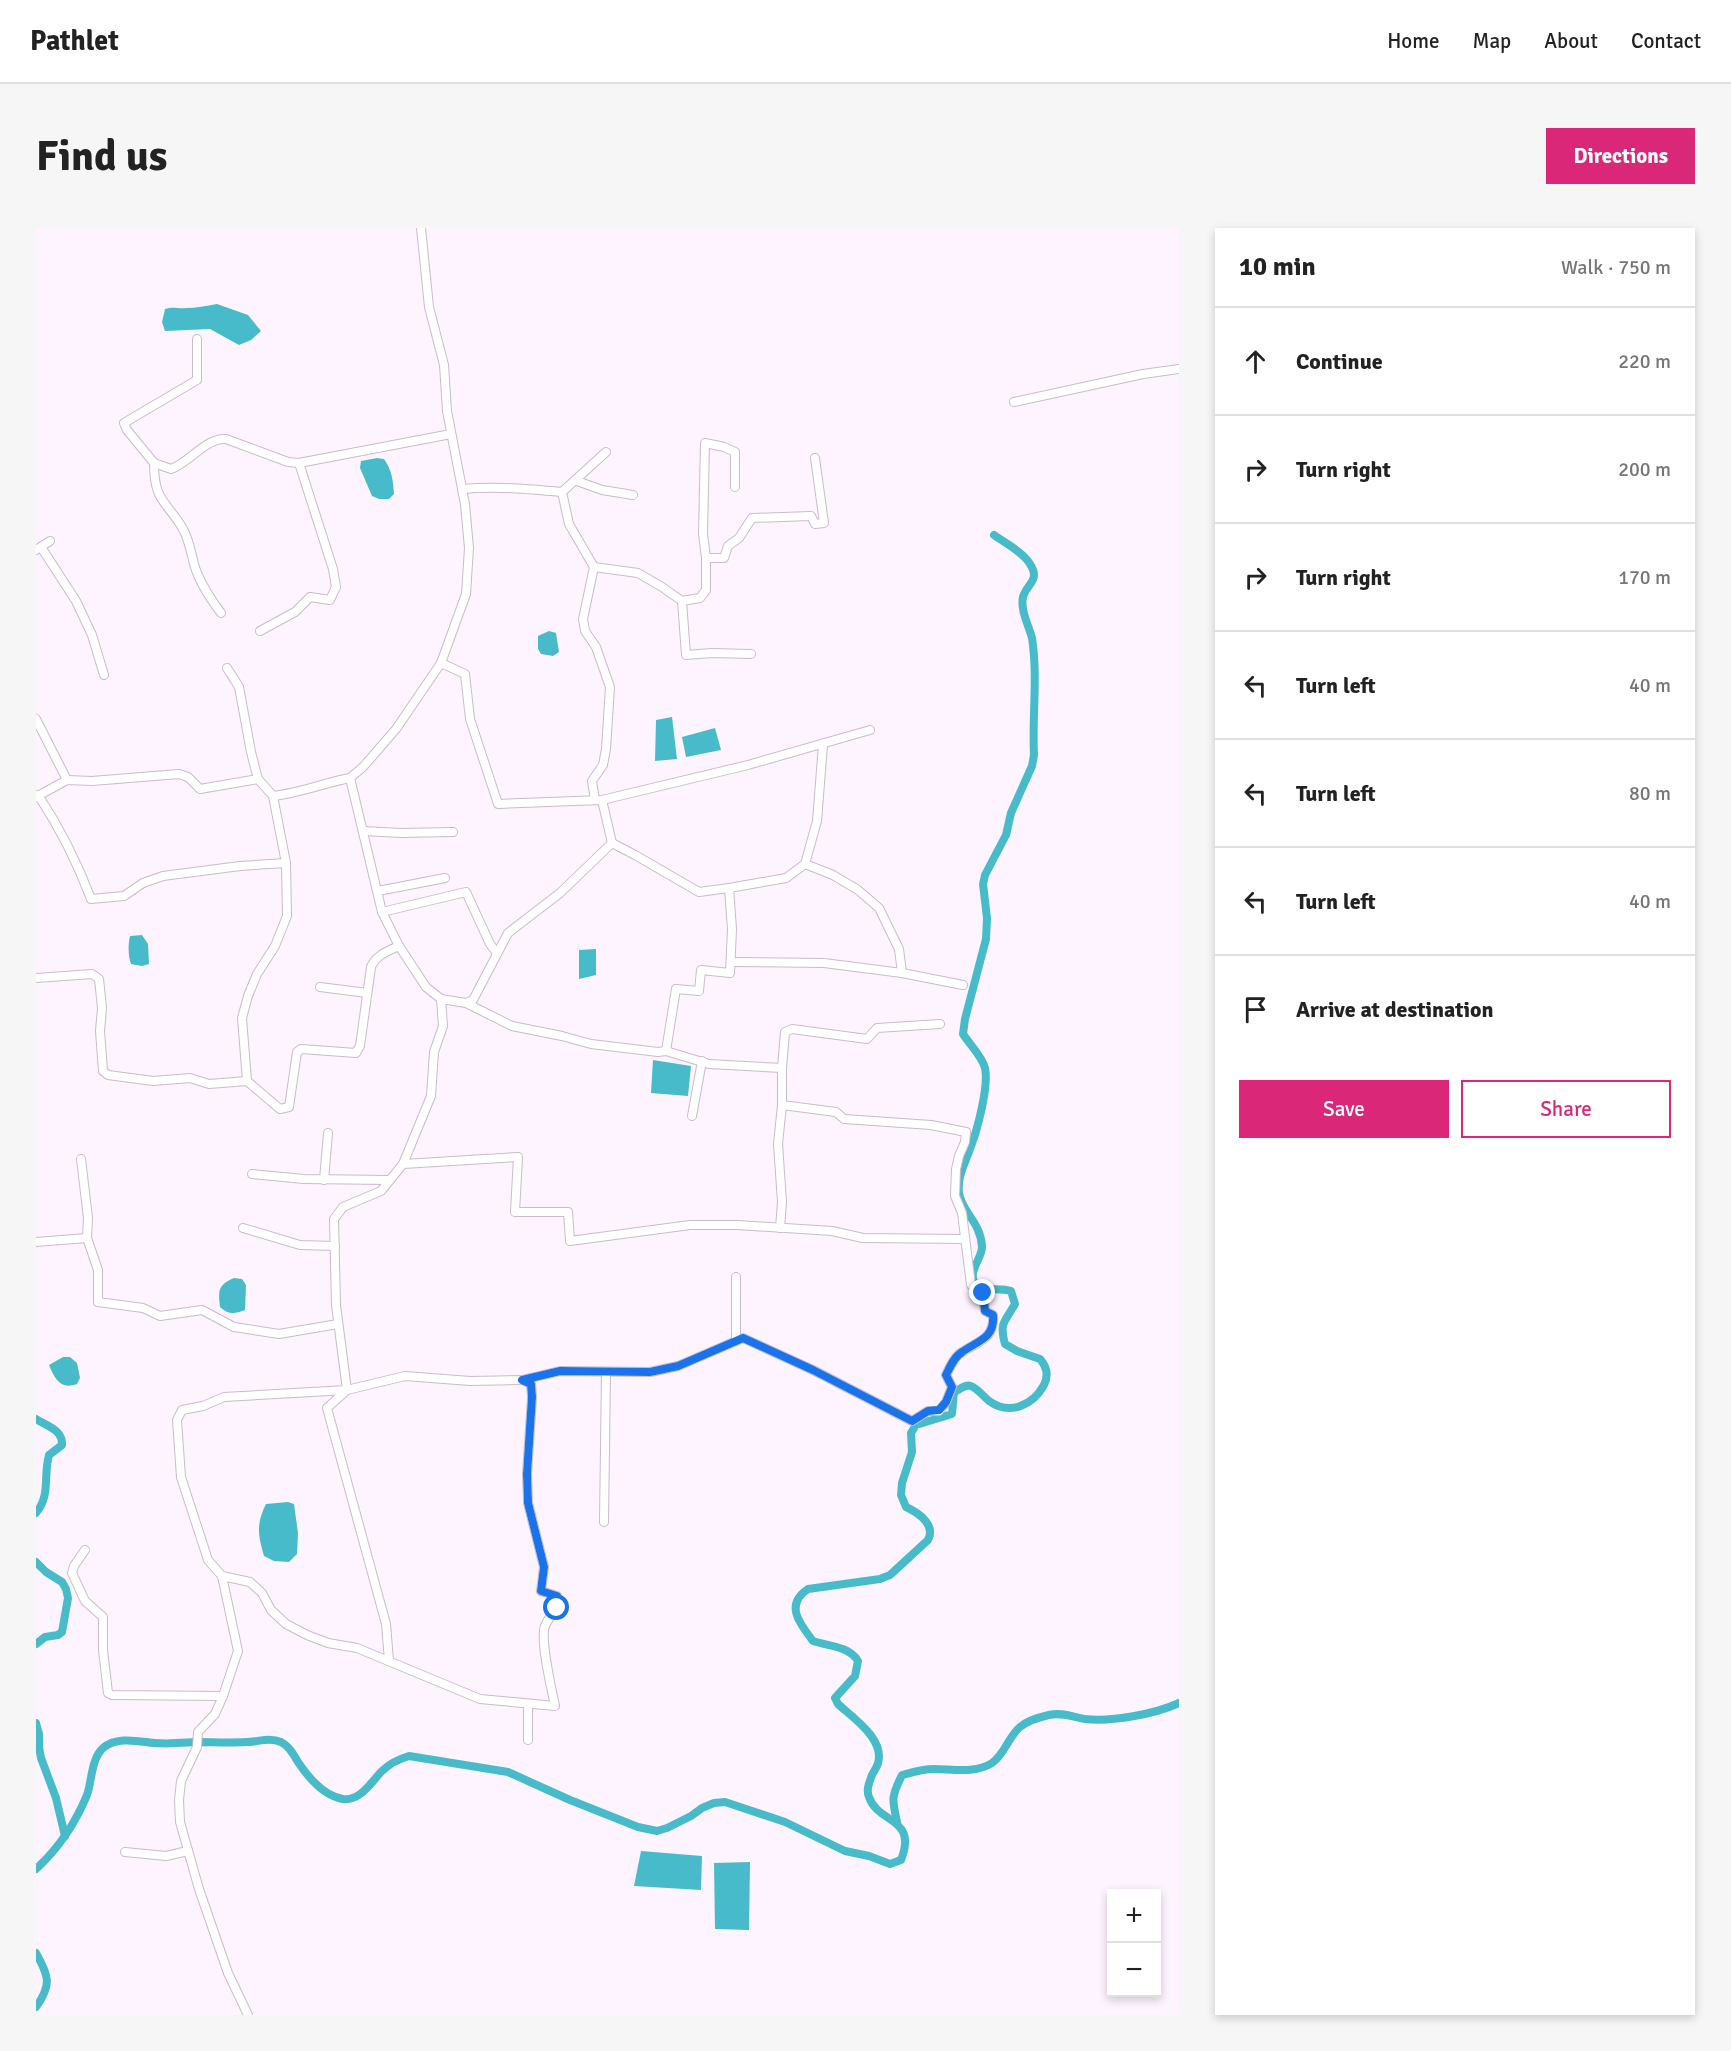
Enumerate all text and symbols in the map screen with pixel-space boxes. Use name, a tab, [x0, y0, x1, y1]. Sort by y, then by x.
text: Pathlet	[30, 24, 119, 58]
text: Home	[1387, 28, 1440, 54]
text: Map	[1473, 28, 1511, 54]
text: About	[1544, 28, 1598, 54]
text: Contact	[1631, 28, 1701, 54]
button: Directions	[1546, 128, 1695, 184]
text: Find us	[36, 131, 167, 182]
text: 10 min	[1239, 251, 1316, 283]
text: Walk · 750 m	[1561, 255, 1671, 280]
icon: ahead	[1239, 345, 1272, 378]
text: Continue	[1296, 348, 1383, 375]
text: 220 m	[1618, 349, 1671, 374]
icon: right	[1239, 453, 1272, 486]
text: Turn right	[1296, 456, 1391, 483]
text: 200 m	[1618, 457, 1671, 482]
icon: right	[1239, 561, 1272, 594]
text: Turn right	[1296, 564, 1391, 591]
text: 170 m	[1618, 565, 1671, 590]
icon: left	[1239, 669, 1272, 702]
text: Turn left	[1296, 672, 1376, 699]
text: 40 m	[1629, 673, 1671, 698]
icon: left	[1239, 777, 1272, 810]
text: Turn left	[1296, 780, 1376, 807]
text: 80 m	[1629, 781, 1671, 806]
icon: left	[1239, 885, 1272, 918]
text: Turn left	[1296, 888, 1376, 915]
text: 40 m	[1629, 889, 1671, 914]
icon: arrive	[1239, 993, 1272, 1026]
text: Arrive at destination	[1296, 996, 1493, 1023]
button: Save	[1239, 1080, 1449, 1138]
button: Share	[1461, 1080, 1671, 1138]
route end	[969, 1279, 995, 1305]
route start	[543, 1594, 569, 1620]
map controls	[1107, 1889, 1161, 1997]
button: +	[1107, 1889, 1161, 1943]
button: −	[1107, 1943, 1161, 1997]

